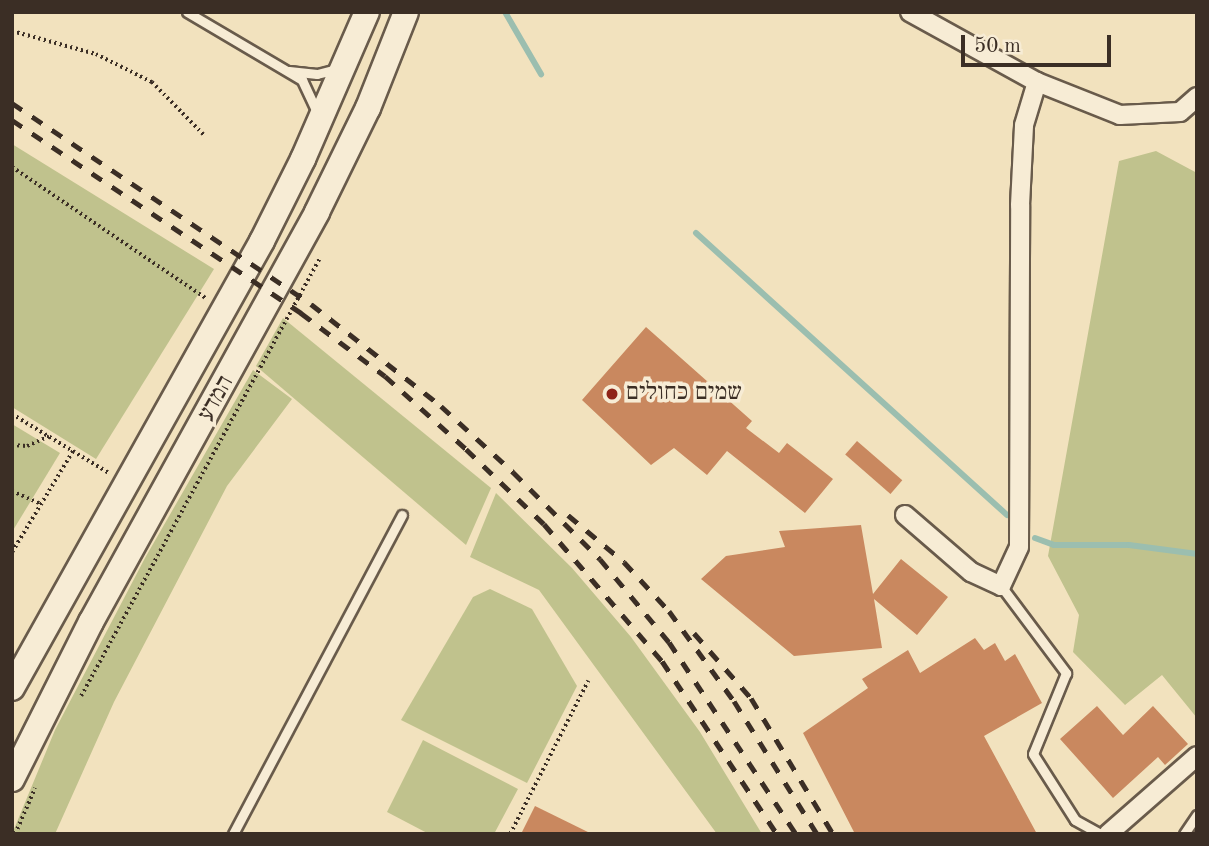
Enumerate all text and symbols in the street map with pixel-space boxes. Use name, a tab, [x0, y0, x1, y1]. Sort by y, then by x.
scale bar	[964, 21, 1114, 65]
text: 50 m	[974, 36, 1021, 57]
street label: המדע	[193, 371, 241, 427]
place label: שמים כחולים	[626, 380, 742, 408]
marker: שמים כחולים	[604, 386, 620, 402]

